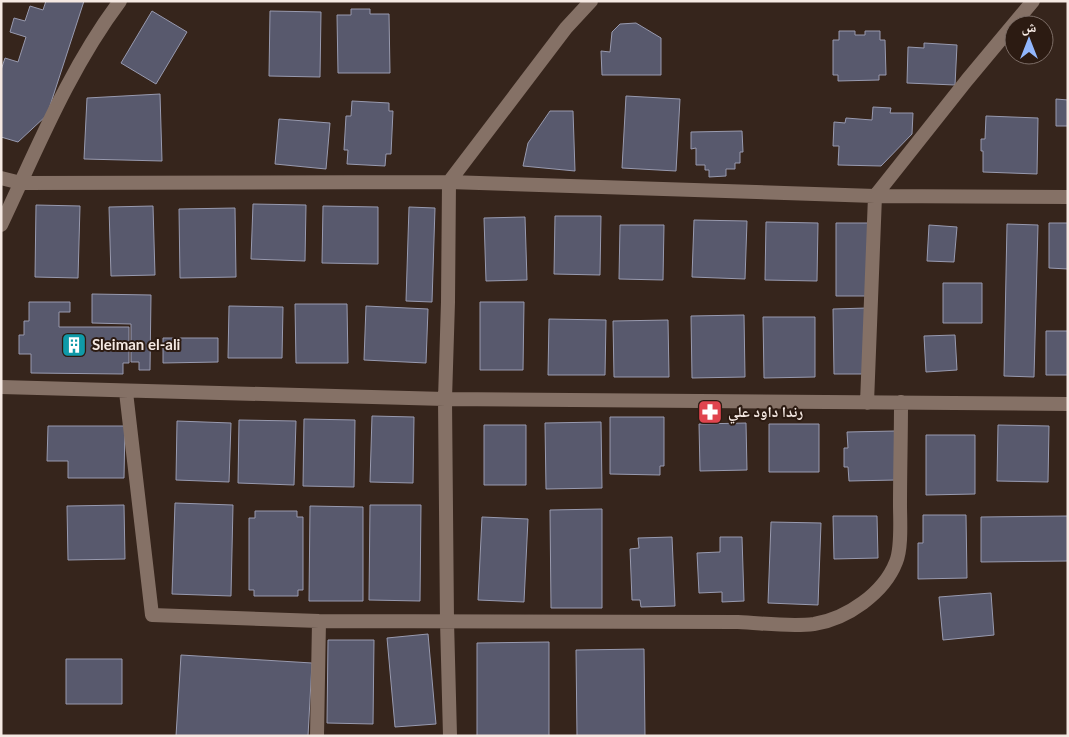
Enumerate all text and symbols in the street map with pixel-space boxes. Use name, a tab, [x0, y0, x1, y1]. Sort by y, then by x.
north arrow	[1004, 15, 1054, 65]
text: ش	[1022, 18, 1037, 36]
building icon: Sleiman el-ali	[61, 332, 87, 358]
place label: Sleiman el-ali	[92, 335, 181, 353]
pharmacy icon: رندا داود علي	[697, 399, 723, 425]
place label: رندا داود علي	[728, 402, 803, 424]

